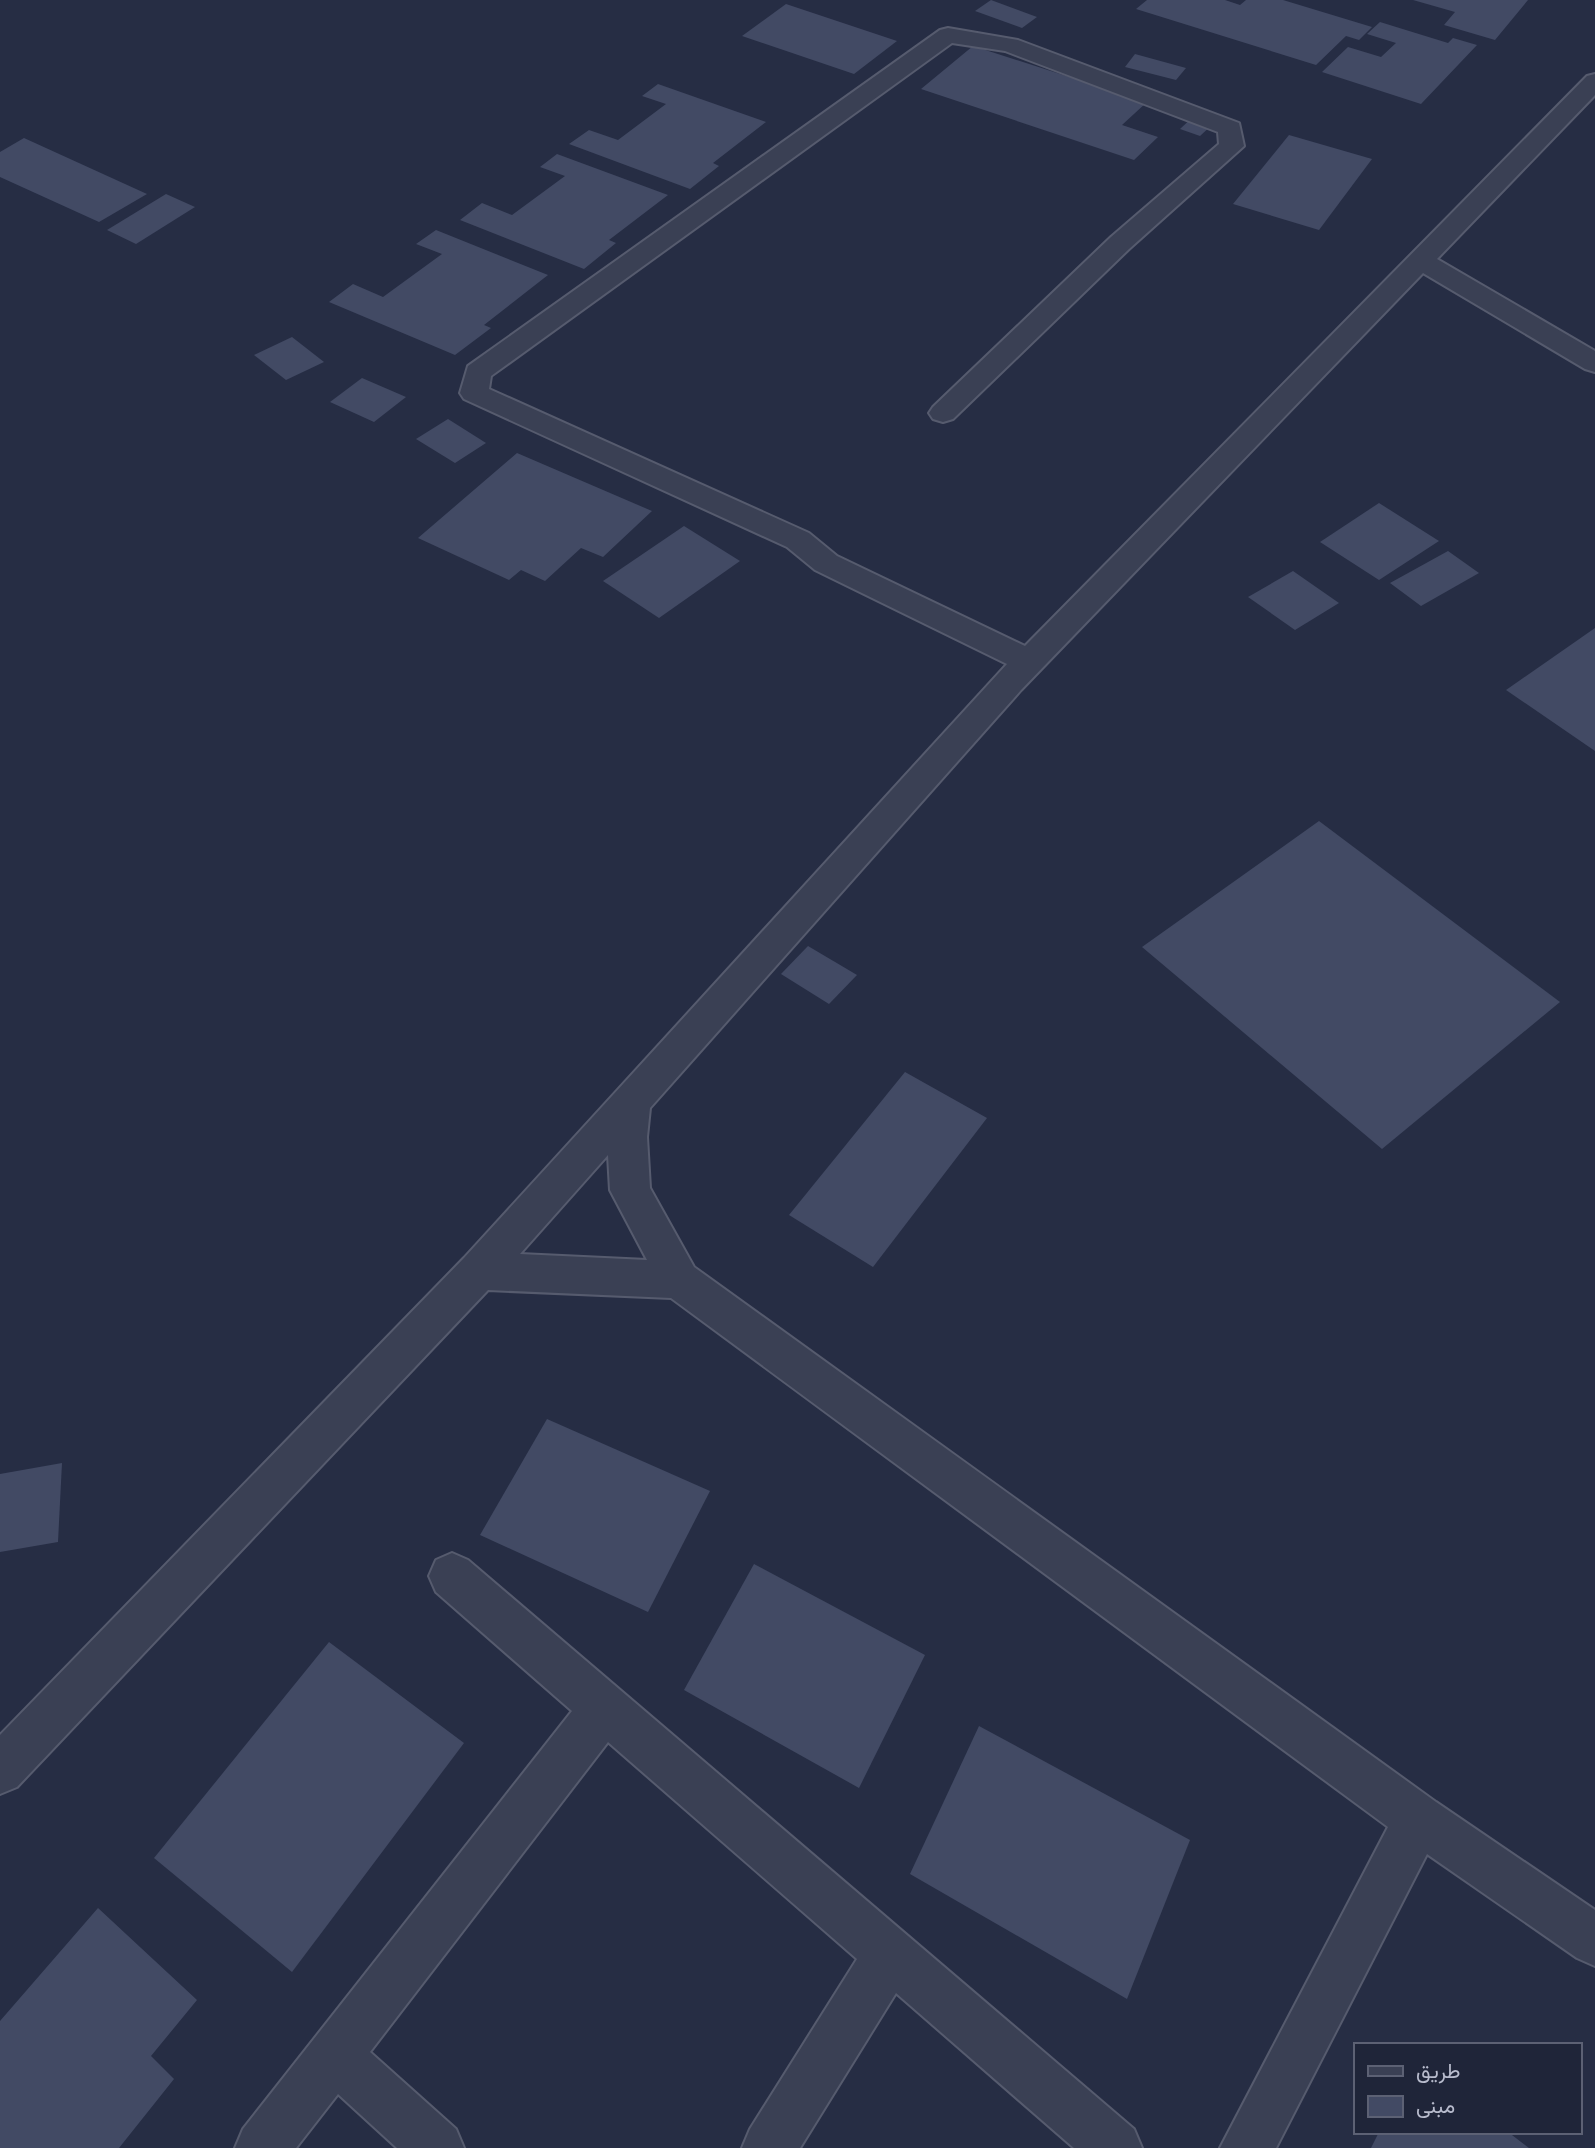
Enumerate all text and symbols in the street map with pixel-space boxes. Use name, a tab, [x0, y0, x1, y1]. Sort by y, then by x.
legend	[1354, 2043, 1581, 2134]
text: طريق	[1416, 2058, 1461, 2084]
text: مبنى	[1416, 2093, 1455, 2118]

